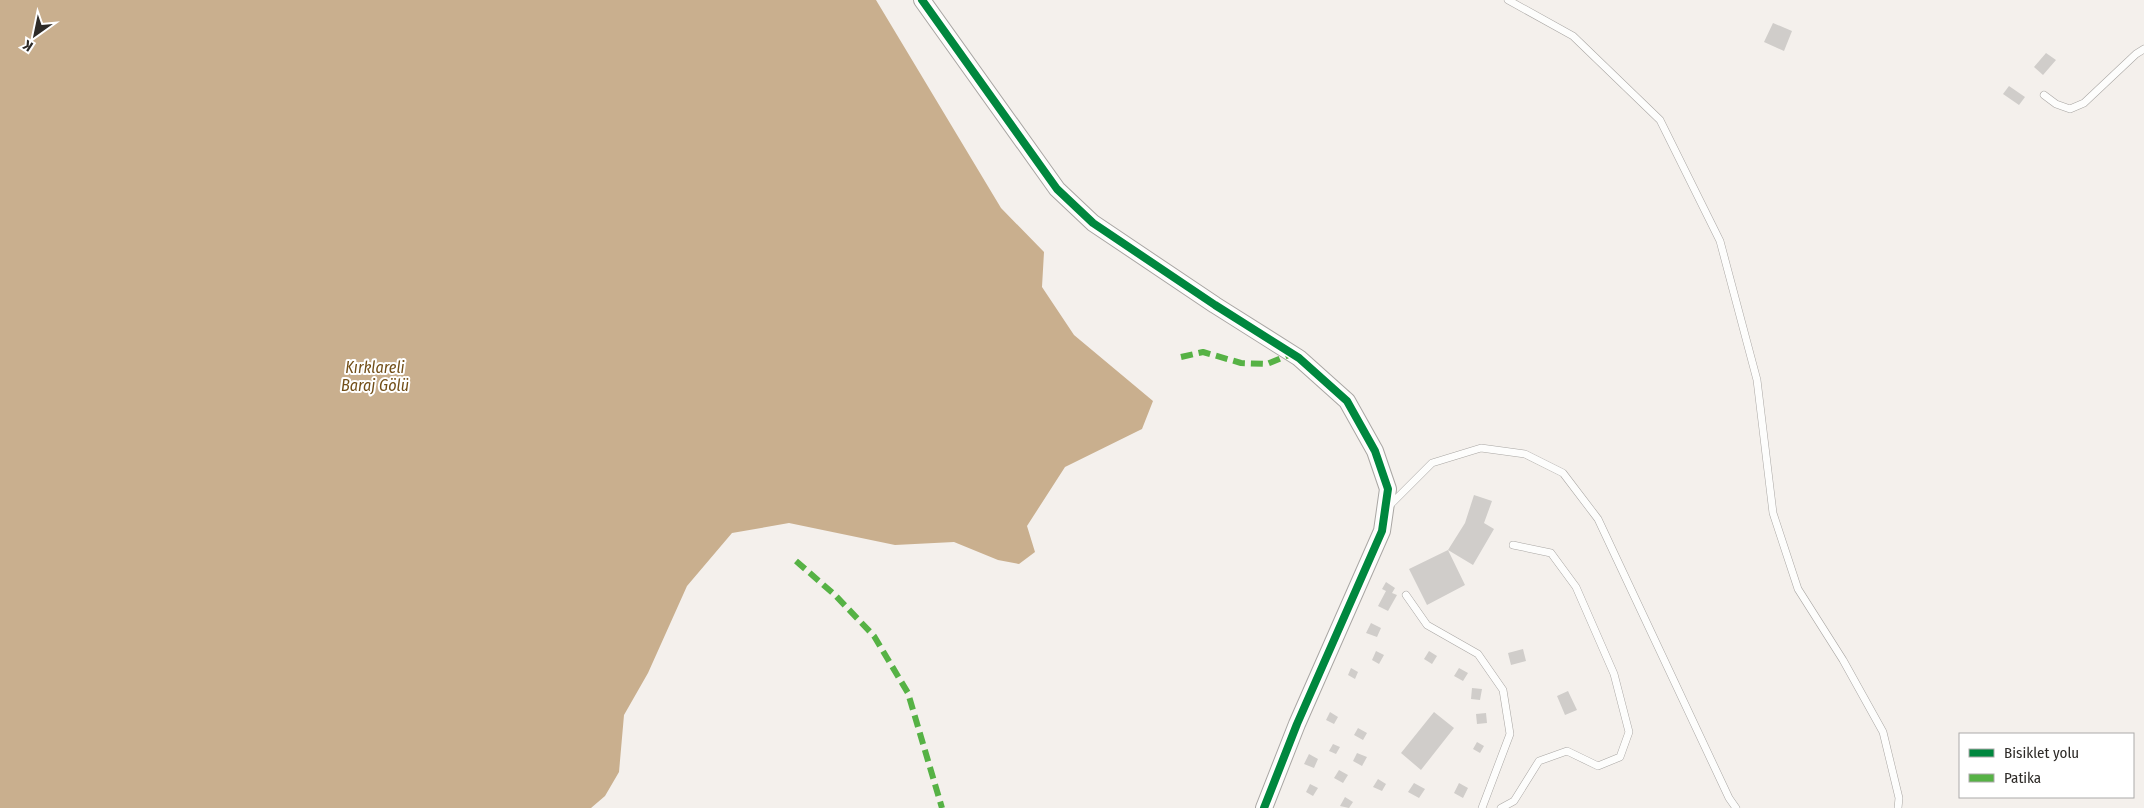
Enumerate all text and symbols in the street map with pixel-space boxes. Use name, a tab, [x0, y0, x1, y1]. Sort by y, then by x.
north arrow	[10, 10, 60, 60]
text: K	[19, 36, 36, 55]
water label: Kırklareli Baraj Gölü	[341, 358, 409, 395]
legend	[1959, 733, 2134, 798]
text: Bisiklet yolu	[2004, 744, 2079, 762]
text: Patika	[2004, 769, 2041, 787]

